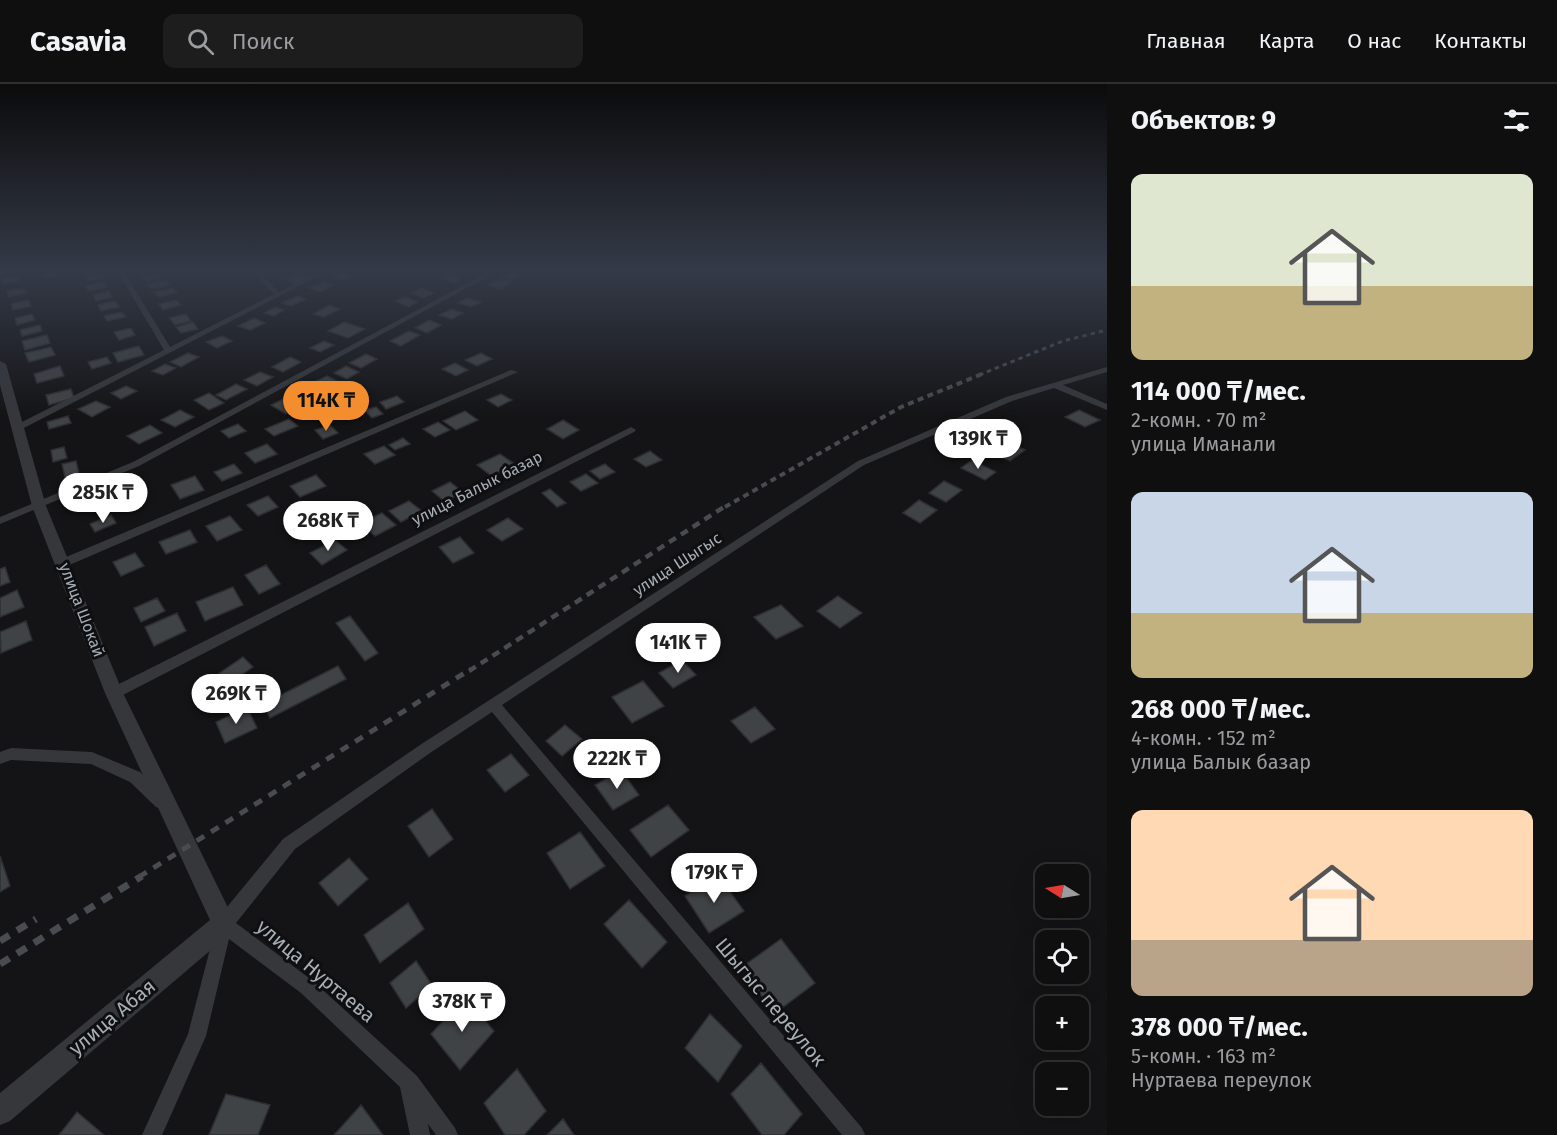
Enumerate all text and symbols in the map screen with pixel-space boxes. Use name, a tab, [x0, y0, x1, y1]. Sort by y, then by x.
search box	[163, 14, 583, 68]
text: Casavia	[30, 25, 127, 58]
icon: search	[184, 25, 217, 58]
text: Поиск	[232, 28, 295, 55]
text: Главная	[1146, 28, 1226, 54]
text: Карта	[1259, 28, 1314, 54]
text: О нас	[1347, 28, 1401, 54]
text: Контакты	[1434, 28, 1527, 54]
icon: filters	[1500, 104, 1533, 137]
text: Объектов: 9	[1131, 105, 1276, 136]
icon: home	[1278, 213, 1386, 321]
text: 114 000 ₸/мес.	[1131, 376, 1306, 407]
pin: 114K ₸	[277, 381, 375, 432]
text: 114K ₸	[297, 388, 355, 412]
text: 2-комн. · 70 m²	[1131, 408, 1266, 432]
pin: 139K ₸	[929, 419, 1027, 470]
text: 139K ₸	[949, 426, 1007, 450]
text: улица Иманали	[1131, 432, 1276, 456]
street label: улица Балык базар	[408, 447, 546, 529]
pin: 285K ₸	[54, 473, 152, 524]
text: 285K ₸	[73, 480, 134, 504]
pin: 268K ₸	[279, 501, 377, 552]
text: 268K ₸	[297, 508, 359, 532]
street label: улица Шыгыс	[629, 528, 725, 600]
icon: home	[1278, 531, 1386, 639]
street label: улица Шокай	[55, 560, 109, 660]
pin: 141K ₸	[629, 623, 727, 674]
text: 141K ₸	[650, 630, 706, 654]
pin: 269K ₸	[187, 674, 285, 725]
text: 269K ₸	[206, 681, 266, 705]
text: 268 000 ₸/мес.	[1131, 694, 1311, 725]
text: 4-комн. · 152 m²	[1131, 726, 1276, 750]
pin: 222K ₸	[568, 739, 666, 790]
text: 222K ₸	[587, 746, 647, 770]
text: улица Балык базар	[1131, 750, 1311, 774]
icon: home	[1278, 849, 1386, 957]
pin: 179K ₸	[665, 853, 763, 904]
text: 179K ₸	[685, 860, 743, 884]
north arrow	[1035, 864, 1089, 918]
map controls	[1035, 864, 1089, 1116]
street label: улица Нуртаева	[252, 914, 380, 1028]
button: locate	[1035, 930, 1089, 984]
street label: Шыгыс переулок	[710, 933, 832, 1071]
street label: улица Абая	[64, 974, 160, 1060]
pin: 378K ₸	[413, 982, 511, 1033]
text: 378K ₸	[432, 989, 492, 1013]
button: +	[1035, 996, 1089, 1050]
text: 378 000 ₸/мес.	[1131, 1012, 1308, 1043]
text: 5-комн. · 163 m²	[1131, 1044, 1276, 1068]
button: −	[1035, 1062, 1089, 1116]
text: Нуртаева переулок	[1131, 1068, 1312, 1092]

